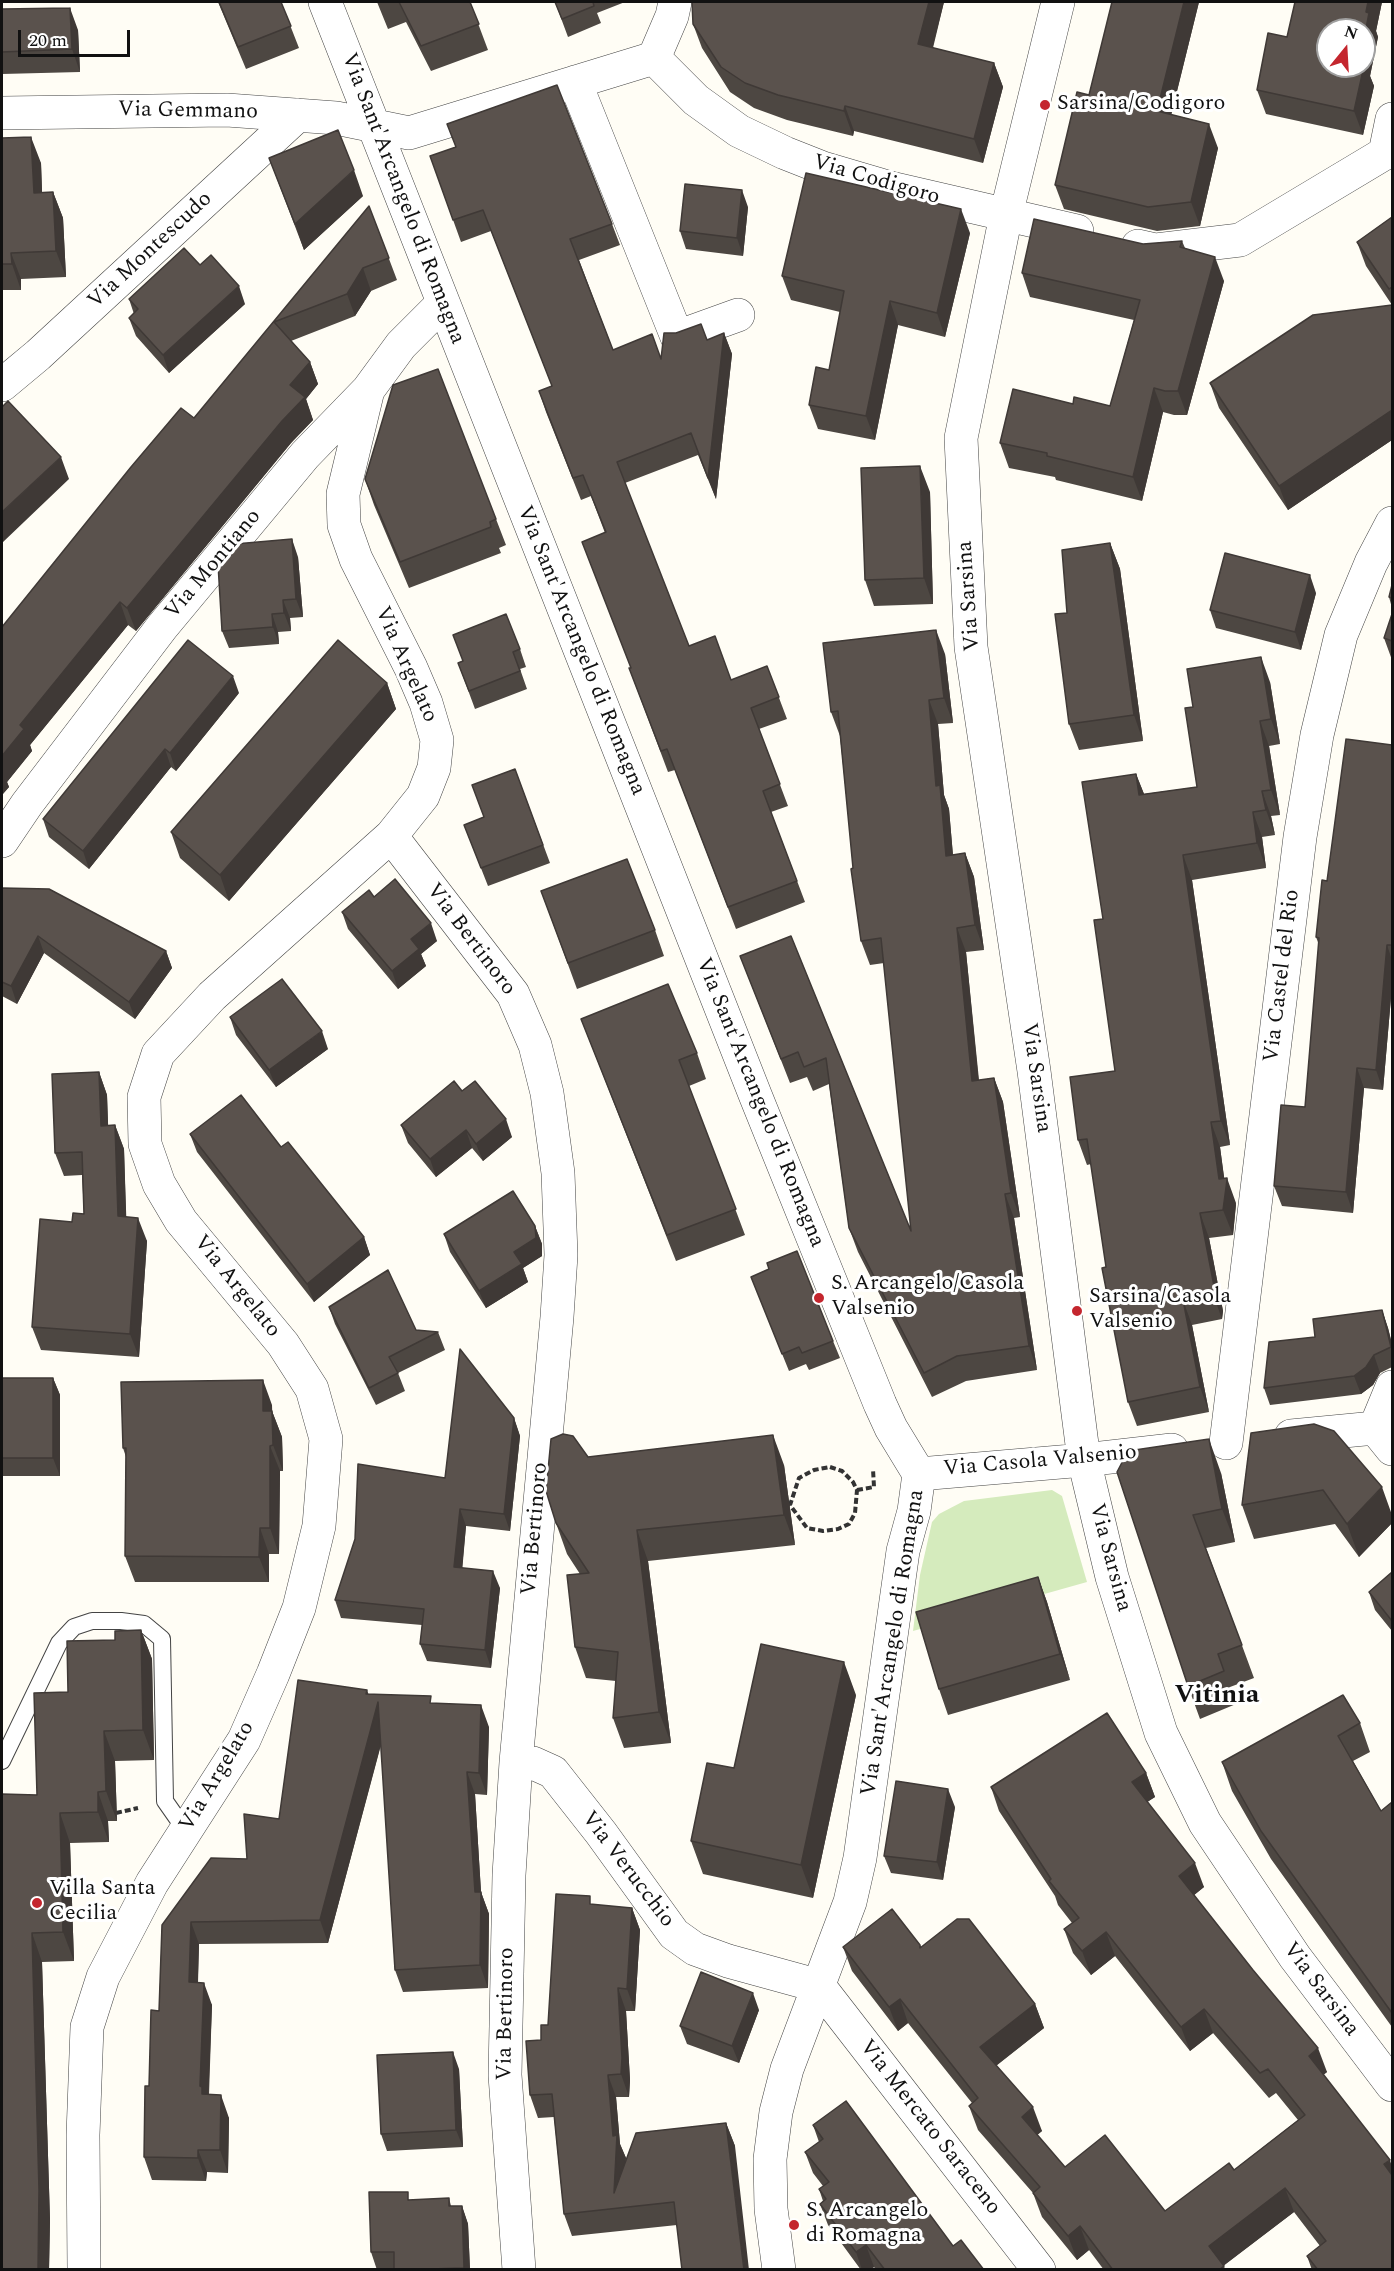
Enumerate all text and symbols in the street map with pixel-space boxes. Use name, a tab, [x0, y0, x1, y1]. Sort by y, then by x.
scale bar	[21, 18, 134, 56]
north arrow	[1316, 18, 1376, 78]
text: N	[1341, 19, 1361, 46]
text: 20 m	[29, 27, 67, 54]
street label: Via Sant'Arcangelo di Romagna	[334, 50, 470, 348]
place label: Sarsina/Codigoro	[1057, 92, 1225, 118]
street label: Via Gemmano	[118, 98, 258, 126]
marker: Sarsina/Codigoro	[1038, 98, 1052, 112]
street label: Via Codigoro	[809, 150, 943, 212]
street label: Via Montescudo	[83, 187, 219, 315]
street label: Via Sant'Arcangelo di Romagna	[510, 502, 650, 800]
street label: Via Montiano	[160, 505, 268, 625]
street label: Via Sarsina	[953, 540, 987, 652]
street label: Via Argelato	[368, 603, 442, 727]
street label: Via Bertinoro	[419, 879, 521, 1001]
street label: Via Castel del Rio	[1259, 888, 1307, 1064]
street label: Via Sant'Arcangelo di Romagna	[689, 954, 829, 1252]
street label: Via Sarsina	[1014, 1021, 1056, 1135]
street label: Via Argelato	[187, 1231, 285, 1343]
place label: S. Arcangelo/Casola Valsenio	[831, 1272, 1024, 1324]
place label: Sarsina/Casola Valsenio	[1089, 1285, 1231, 1336]
marker: S. Arcangelo/Casola Valsenio	[812, 1291, 826, 1305]
marker: Sarsina/Casola Valsenio	[1070, 1304, 1084, 1318]
street label: Via Casola Valsenio	[942, 1440, 1138, 1484]
street label: Via Bertinoro	[517, 1461, 555, 1597]
street label: Via Sant'Arcangelo di Romagna	[857, 1488, 931, 1798]
street label: Via Sarsina	[1082, 1501, 1136, 1615]
district label: Vitinia	[1175, 1681, 1259, 1713]
street label: Via Argelato	[175, 1717, 261, 1837]
street label: Via Verucchio	[575, 1807, 679, 1933]
place label: Villa Santa Cecilia	[49, 1877, 156, 1928]
marker: Villa Santa Cecilia	[30, 1896, 44, 1910]
street label: Via Sarsina	[1276, 1938, 1364, 2042]
street label: Via Bertinoro	[493, 1947, 521, 2081]
street label: Via Mercato Saraceno	[852, 2035, 1006, 2221]
place label: S. Arcangelo di Romagna	[806, 2199, 928, 2250]
marker: S. Arcangelo di Romagna	[787, 2218, 801, 2232]

